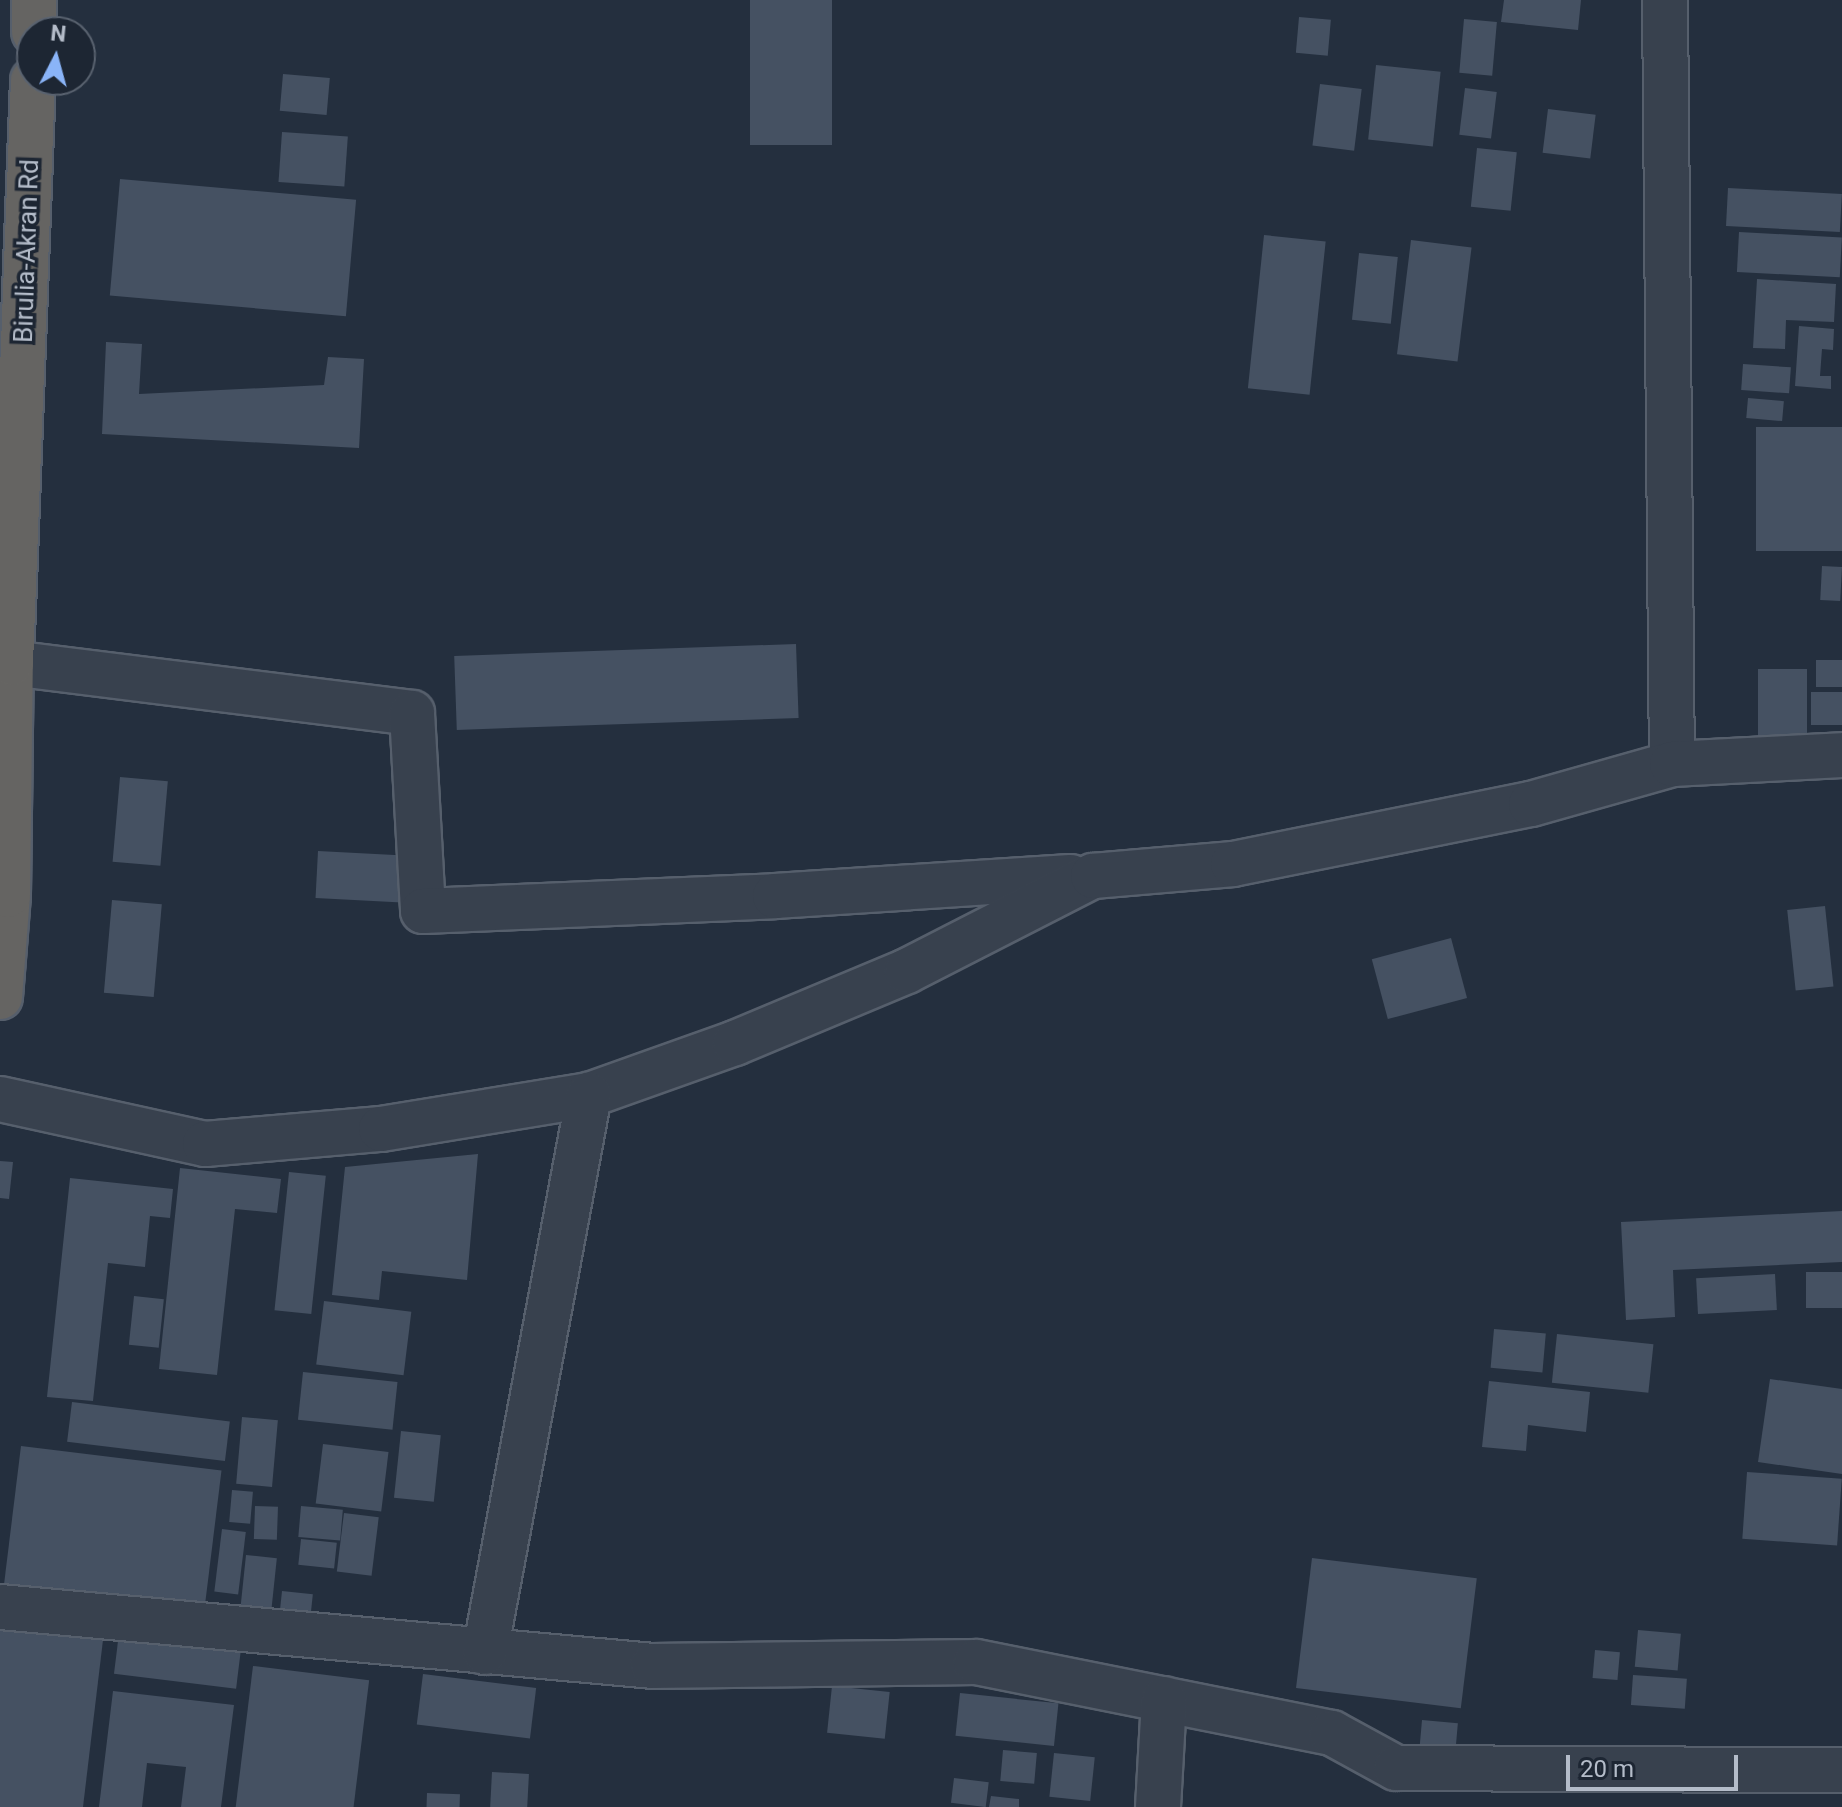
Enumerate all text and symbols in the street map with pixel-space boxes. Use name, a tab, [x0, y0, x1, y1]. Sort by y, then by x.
north arrow	[16, 16, 96, 96]
text: N	[49, 20, 67, 47]
street label: Birulia-Akran Rd	[8, 159, 46, 343]
scale bar	[1570, 1739, 1742, 1789]
text: 20 m	[1580, 1755, 1634, 1783]

